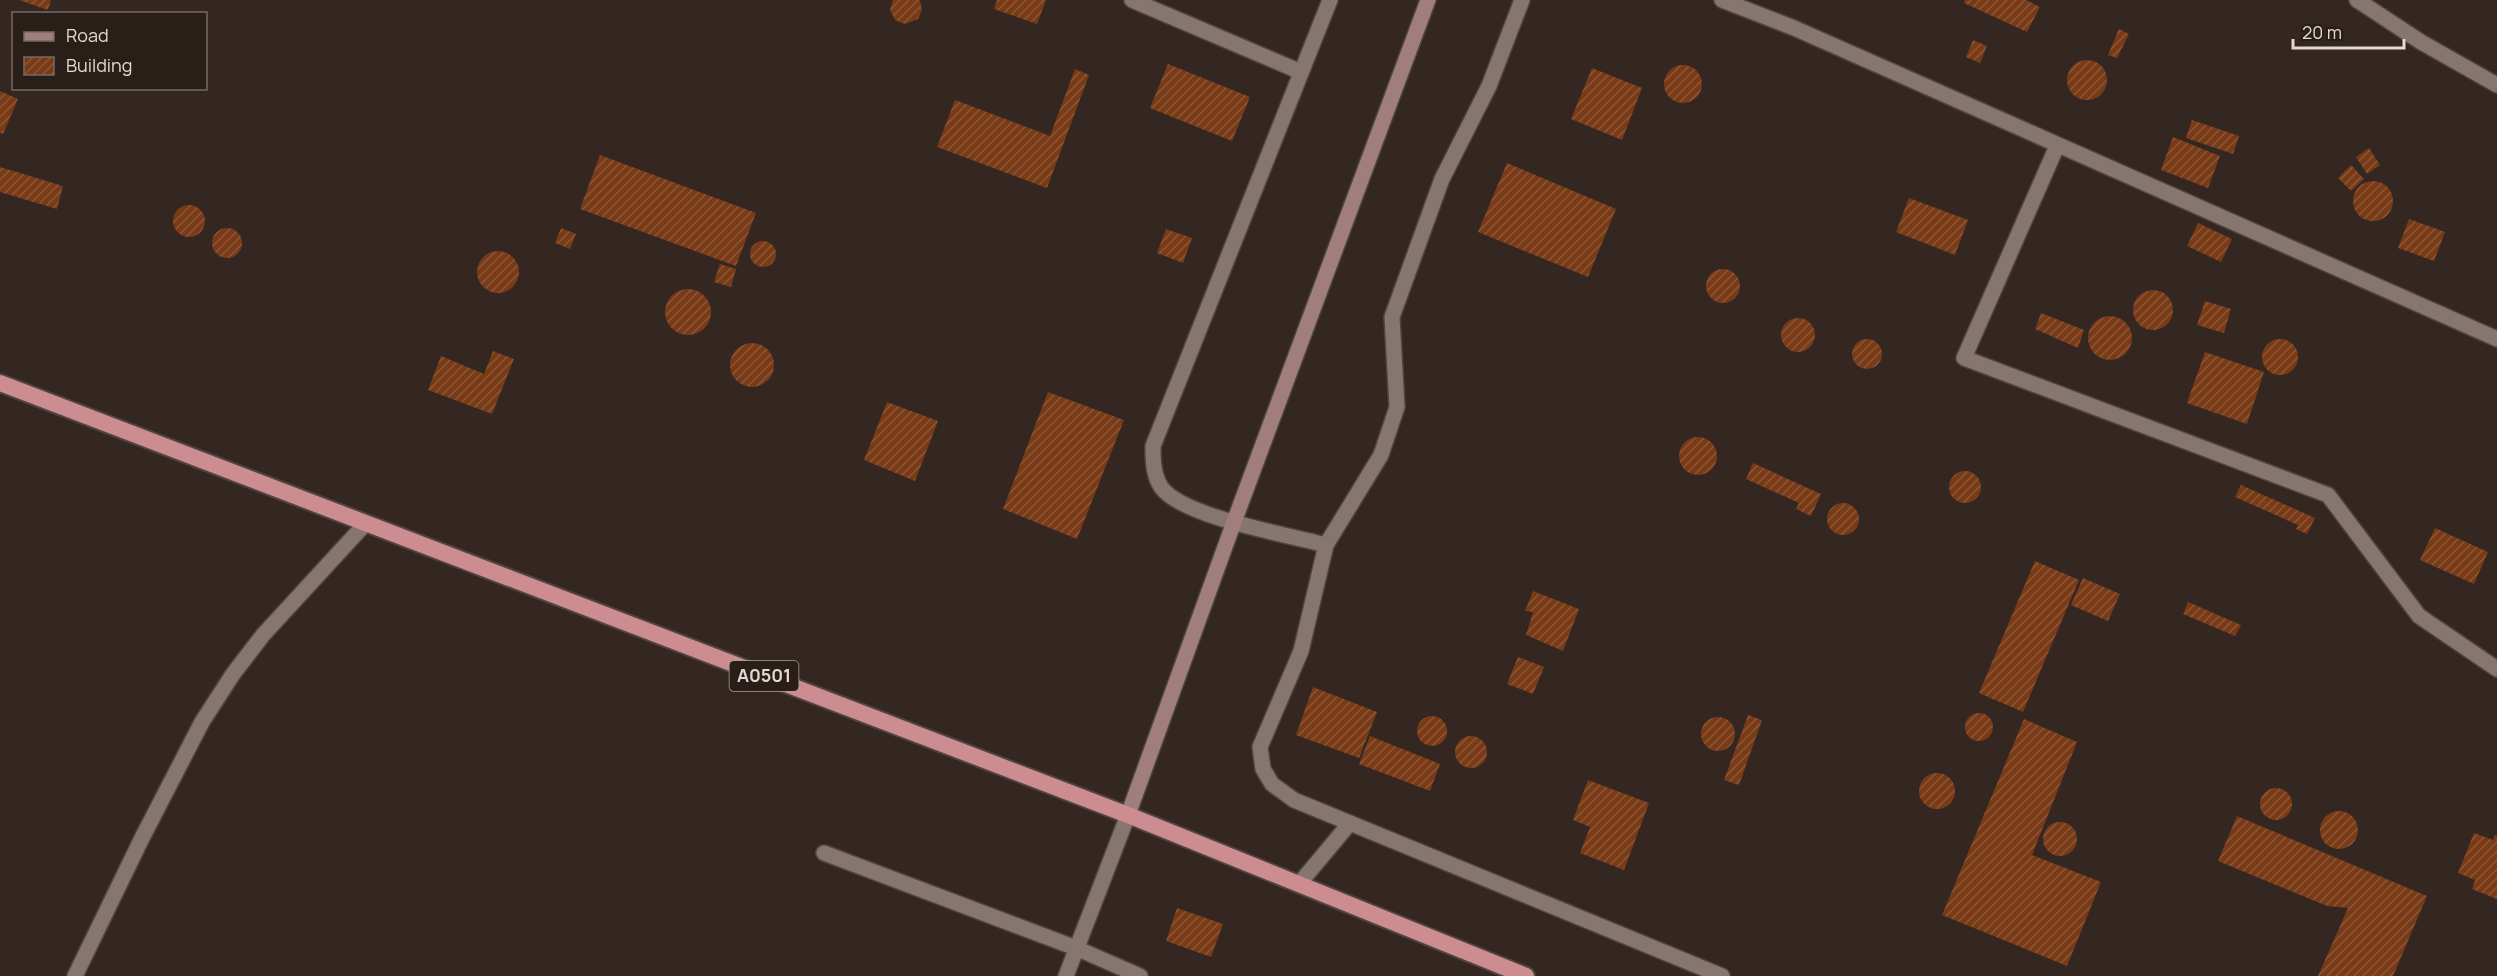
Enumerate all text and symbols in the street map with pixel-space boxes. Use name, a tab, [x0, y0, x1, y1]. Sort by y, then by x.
legend	[12, 12, 207, 90]
scale bar	[2293, 12, 2404, 50]
text: 20 m	[2302, 20, 2342, 44]
text: Road	[66, 23, 109, 47]
text: Building	[66, 53, 132, 77]
road number: A0501	[730, 661, 798, 691]

